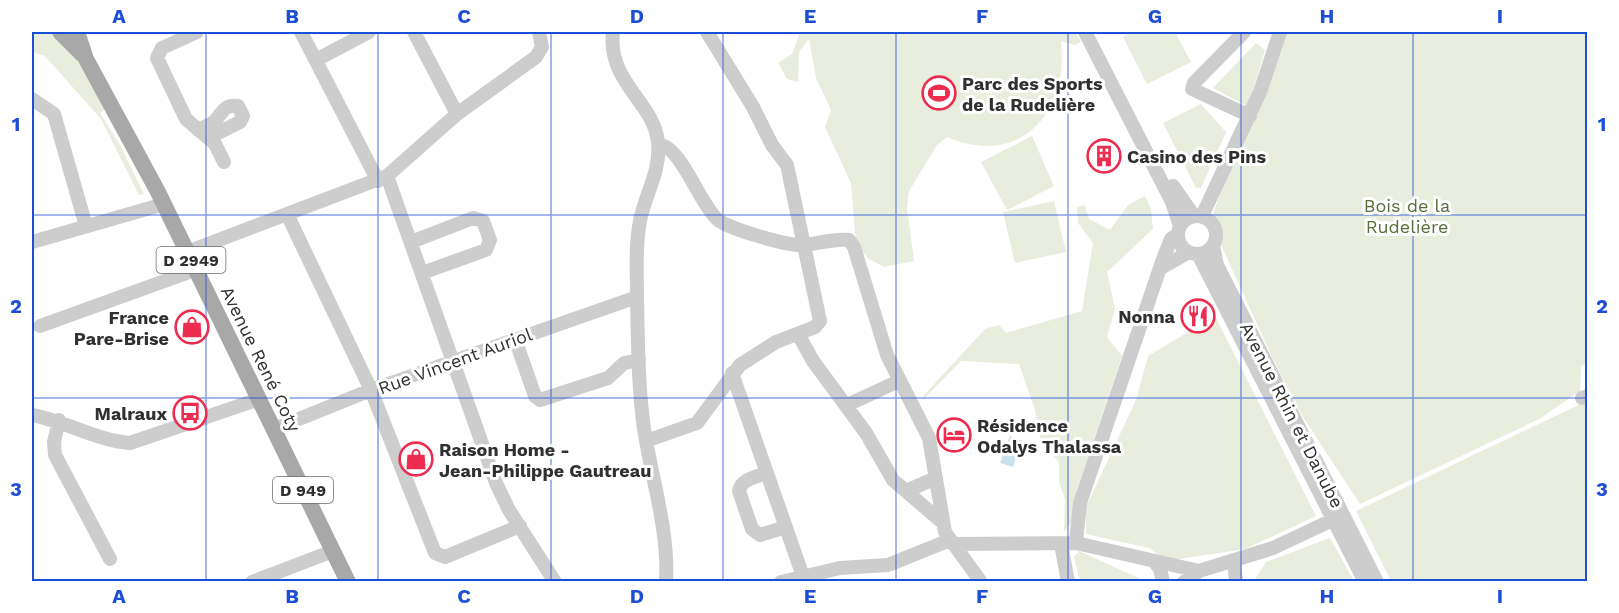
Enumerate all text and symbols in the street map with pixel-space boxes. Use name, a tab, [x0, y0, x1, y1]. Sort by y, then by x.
text: A	[112, 4, 126, 28]
text: B	[285, 4, 299, 28]
text: C	[457, 4, 471, 28]
text: D	[630, 4, 644, 28]
text: E	[804, 4, 816, 28]
text: F	[976, 4, 988, 28]
text: G	[1148, 4, 1162, 28]
text: H	[1320, 4, 1334, 28]
text: I	[1497, 4, 1503, 28]
place label: Parc des Sports de la Rudelière	[962, 73, 1103, 115]
sports icon: Parc des Sports de la Rudelière	[921, 75, 957, 111]
text: 1	[12, 112, 20, 136]
text: 1	[1598, 112, 1606, 136]
building icon: Casino des Pins	[1086, 138, 1122, 174]
place label: Casino des Pins	[1127, 146, 1266, 167]
park label: Bois de la Rudelière	[1364, 195, 1450, 237]
road number: D 2949	[156, 247, 225, 273]
street label: Avenue René Coty	[217, 283, 306, 436]
text: 2	[10, 294, 22, 318]
text: 2	[1596, 294, 1608, 318]
restaurant icon: Nonna	[1180, 298, 1216, 334]
place label: Nonna	[1118, 306, 1176, 327]
place label: France Pare-Brise	[74, 307, 169, 349]
shop icon: France Pare-Brise	[174, 309, 210, 345]
street label: Avenue Rhin et Danube	[1236, 319, 1348, 511]
street label: Rue Vincent Auriol	[375, 323, 535, 399]
bus stop icon: Malraux	[172, 395, 208, 431]
place label: Malraux	[95, 403, 167, 424]
place label: Résidence Odalys Thalassa	[977, 415, 1122, 457]
hotel icon: Résidence Odalys Thalassa	[936, 417, 972, 453]
place label: Raison Home - Jean-Philippe Gautreau	[439, 439, 651, 481]
shop icon: Raison Home - Jean-Philippe Gautreau	[398, 441, 434, 477]
text: 3	[10, 477, 22, 501]
road number: D 949	[273, 477, 333, 503]
text: 3	[1596, 477, 1608, 501]
text: A	[112, 584, 126, 608]
text: B	[285, 584, 299, 608]
text: C	[457, 584, 471, 608]
text: D	[630, 584, 644, 608]
text: E	[804, 584, 816, 608]
text: F	[976, 584, 988, 608]
text: G	[1148, 584, 1162, 608]
text: H	[1320, 584, 1334, 608]
text: I	[1497, 584, 1503, 608]

